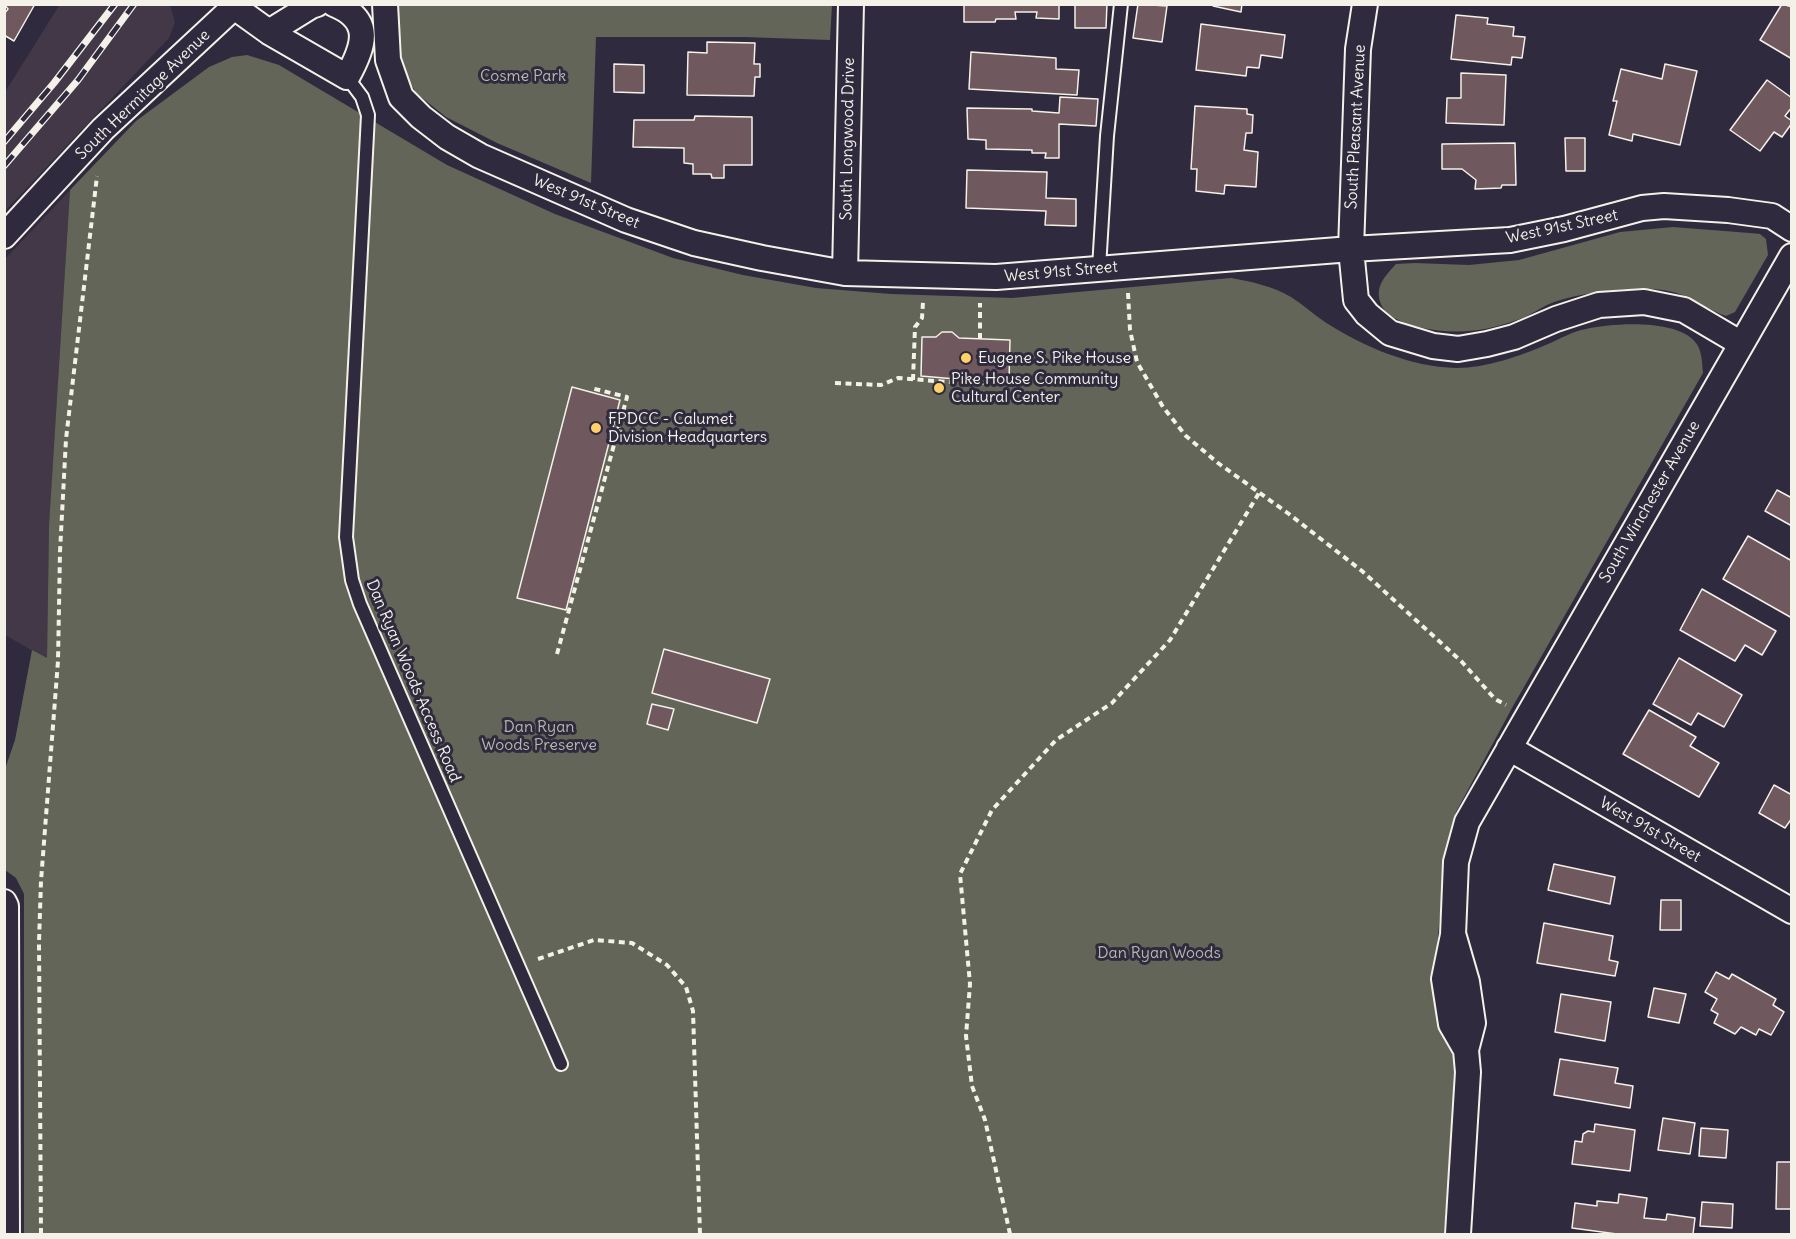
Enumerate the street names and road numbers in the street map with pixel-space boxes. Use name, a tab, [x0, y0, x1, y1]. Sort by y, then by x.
street label: South Hermitage Avenue	[72, 26, 214, 164]
street label: South Pleasant Avenue	[1342, 44, 1370, 210]
street label: South Longwood Drive	[837, 57, 859, 221]
street label: West 91st Street	[530, 171, 642, 233]
street label: West 91st Street	[1504, 206, 1620, 248]
street label: West 91st Street	[1003, 257, 1119, 287]
street label: South Winchester Avenue	[1596, 417, 1704, 587]
street label: Dan Ryan Woods Access Road	[362, 577, 464, 785]
street label: West 91st Street	[1596, 793, 1704, 867]

